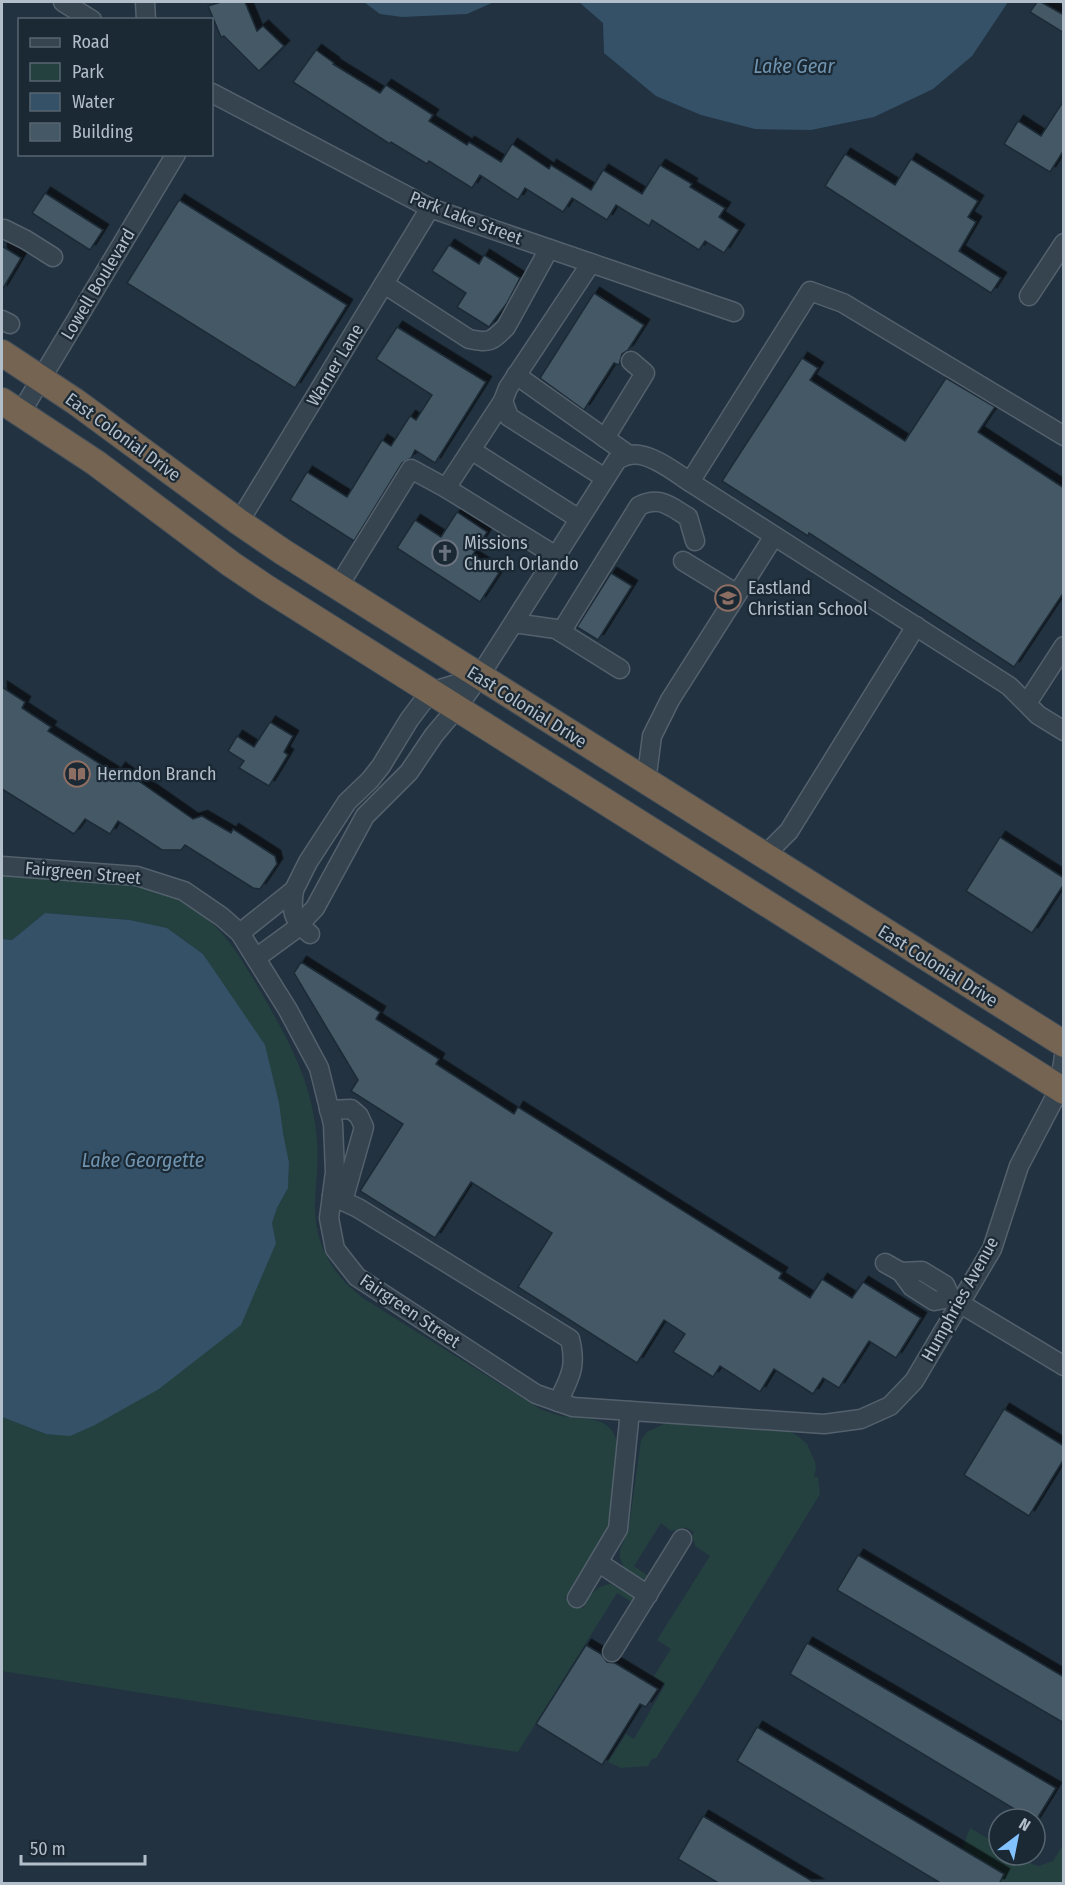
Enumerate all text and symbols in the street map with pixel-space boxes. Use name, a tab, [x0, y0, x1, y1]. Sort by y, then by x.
legend	[18, 18, 213, 156]
text: Road	[72, 31, 109, 53]
water label: Lake Gear	[754, 54, 835, 78]
text: Park	[72, 61, 105, 83]
text: Water	[72, 91, 115, 113]
text: Building	[72, 121, 133, 143]
street label: Park Lake Street	[407, 187, 525, 250]
street label: Lowell Boulevard	[56, 224, 140, 344]
street label: Warner Lane	[302, 320, 368, 410]
street label: East Colonial Drive	[61, 388, 185, 486]
place label: Missions Church Orlando	[464, 532, 579, 575]
church icon: Missions Church Orlando	[430, 538, 460, 568]
place label: Eastland Christian School	[748, 577, 868, 620]
school or university icon: Eastland Christian School	[713, 583, 743, 613]
street label: East Colonial Drive	[463, 661, 591, 753]
library icon: Herndon Branch	[62, 759, 92, 789]
place label: Herndon Branch	[97, 763, 216, 785]
street label: Fairgreen Street	[24, 857, 142, 889]
street label: East Colonial Drive	[874, 920, 1002, 1012]
water label: Lake Georgette	[82, 1148, 205, 1172]
street label: Humphries Avenue	[917, 1233, 1003, 1365]
street label: Fairgreen Street	[356, 1269, 464, 1353]
north arrow	[987, 1807, 1047, 1867]
text: N	[1016, 1814, 1034, 1835]
scale bar	[21, 1828, 146, 1866]
text: 50 m	[30, 1838, 66, 1860]

